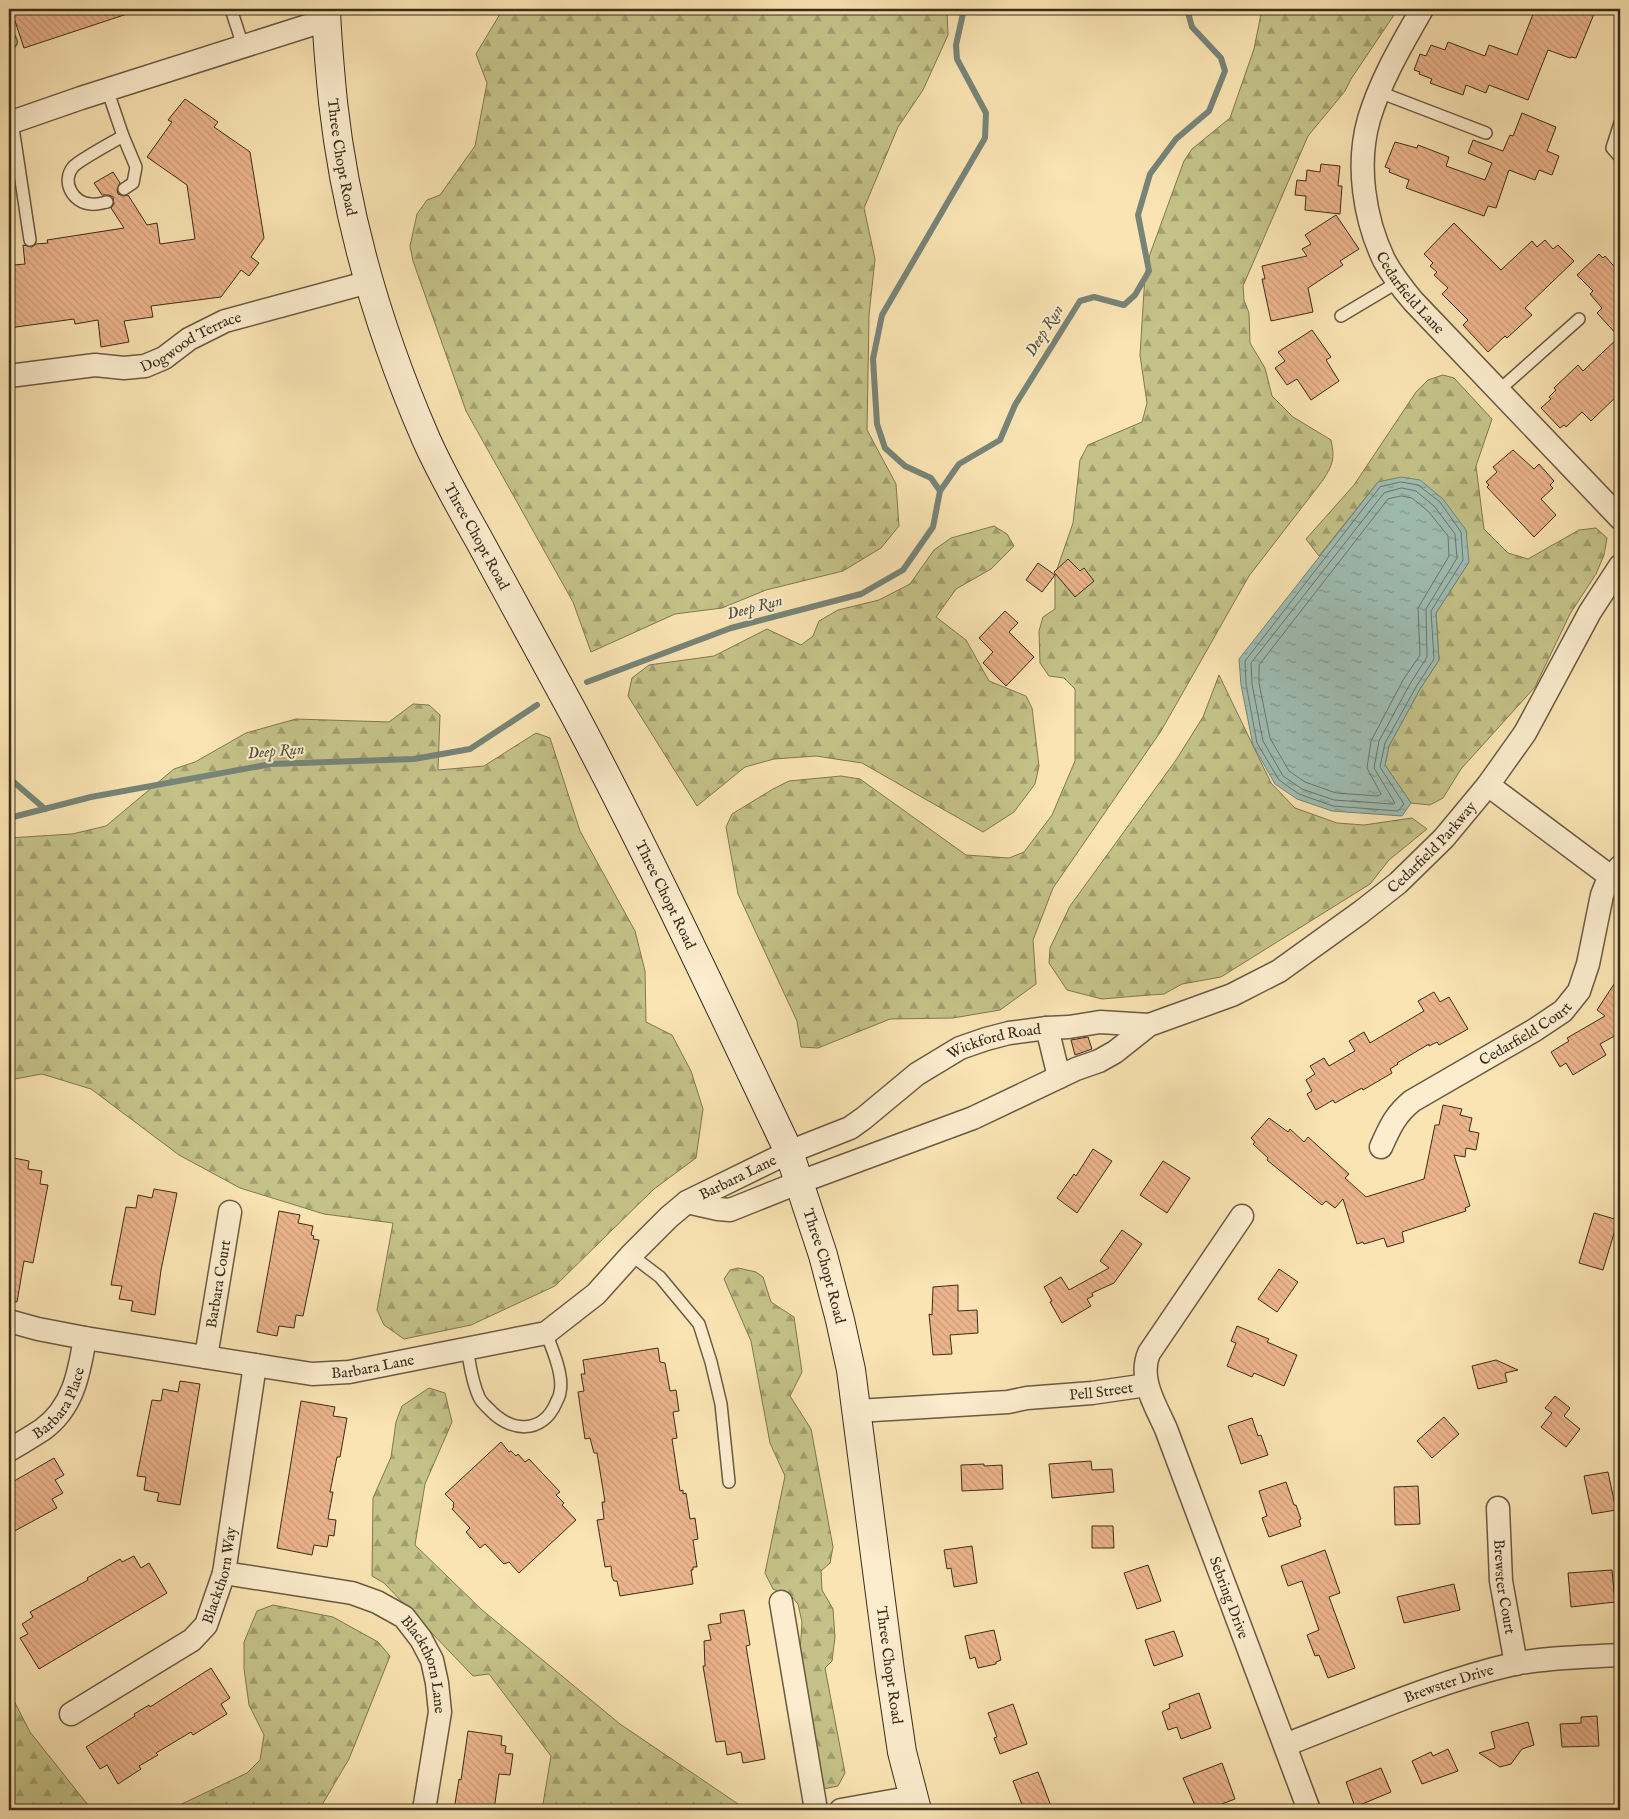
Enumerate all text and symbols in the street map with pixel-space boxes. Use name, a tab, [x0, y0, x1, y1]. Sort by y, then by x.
street label: Three Chopt Road	[323, 97, 362, 219]
street label: Cedarfield Lane	[1372, 248, 1449, 338]
water label: Deep Run	[1021, 302, 1069, 360]
street label: Dogwood Terrace	[137, 308, 243, 377]
street label: Three Chopt Road	[440, 480, 514, 594]
water label: Deep Run	[725, 591, 785, 625]
water label: Deep Run	[247, 740, 305, 764]
street label: Cedarfield Parkway	[1383, 797, 1480, 897]
street label: Three Chopt Road	[631, 837, 701, 953]
street label: Cedarfield Court	[1476, 998, 1576, 1070]
street label: Wickford Road	[943, 1019, 1043, 1063]
street label: Barbara Lane	[696, 1150, 780, 1204]
street label: Three Chopt Road	[799, 1206, 850, 1327]
street label: Barbara Court	[201, 1239, 235, 1329]
street label: Barbara Lane	[331, 1350, 416, 1382]
street label: Barbara Place	[29, 1365, 89, 1443]
street label: Pell Street	[1068, 1378, 1134, 1404]
street label: Blackthorn Way	[198, 1525, 240, 1627]
street label: Brewster Court	[1490, 1539, 1520, 1636]
street label: Sebring Drive	[1205, 1554, 1253, 1641]
street label: Three Chopt Road	[872, 1605, 907, 1726]
street label: Blackthorn Lane	[397, 1612, 450, 1714]
street label: Brewster Drive	[1401, 1660, 1496, 1707]

